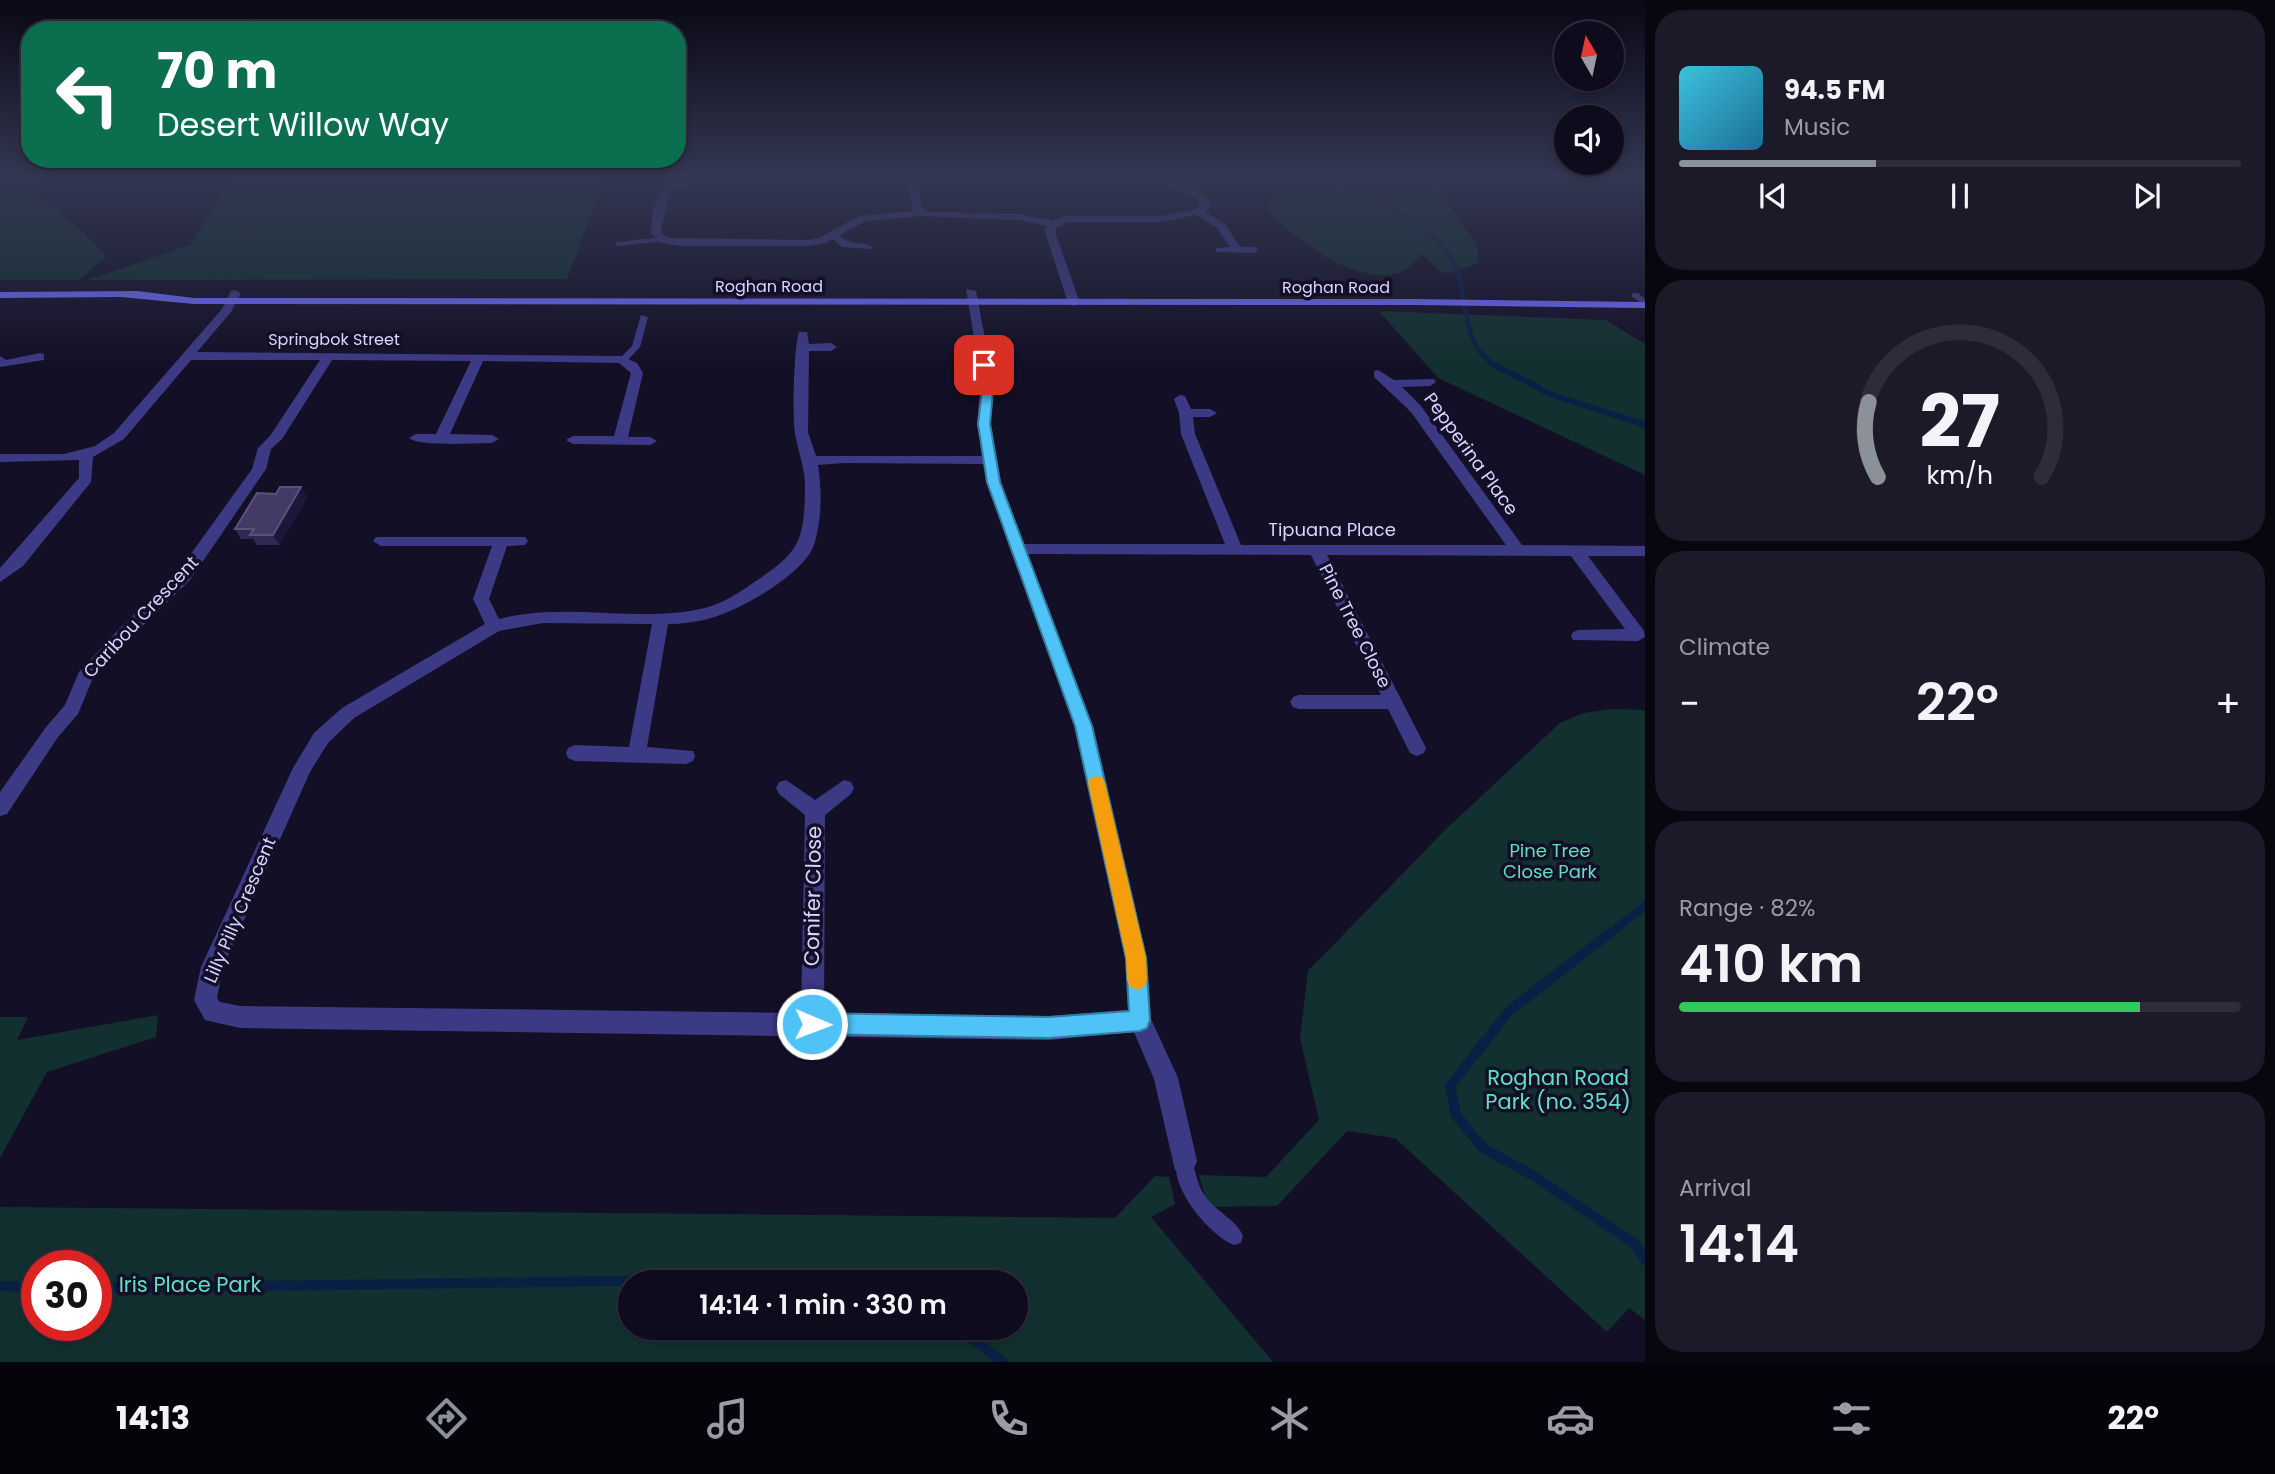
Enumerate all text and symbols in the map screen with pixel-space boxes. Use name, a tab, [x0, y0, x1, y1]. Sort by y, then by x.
north arrow	[1554, 21, 1624, 91]
map controls	[1554, 21, 1624, 175]
text: 70 m	[157, 37, 277, 105]
icon: left	[42, 49, 133, 140]
text: 94.5 FM	[1784, 72, 1885, 108]
text: Desert Willow Way	[157, 102, 449, 147]
button: sound	[1554, 105, 1624, 175]
text: Music	[1784, 111, 1850, 143]
icon: previous	[1754, 177, 1792, 215]
icon: pause	[1941, 177, 1979, 215]
icon: next	[2128, 177, 2166, 215]
street label: Roghan Road	[715, 275, 823, 298]
street label: Roghan Road	[1282, 276, 1390, 299]
street label: Springbok Street	[268, 328, 400, 351]
pin	[954, 335, 1014, 395]
icon: arrive	[965, 346, 1003, 384]
text: 27	[1920, 371, 2000, 472]
street label: Pepperina Place	[1418, 387, 1524, 520]
text: km/h	[1927, 457, 1993, 492]
street label: Tipuana Place	[1268, 517, 1396, 542]
street label: Caribou Crescent	[77, 550, 204, 683]
street label: Pine Tree Close	[1313, 559, 1398, 692]
text: Climate	[1679, 631, 1770, 663]
text: 22°	[1916, 666, 1999, 739]
text: −	[1679, 677, 1700, 730]
text: +	[2215, 677, 2241, 730]
street label: Conifer Close	[797, 826, 828, 966]
street label: Lilly Pilly Crescent	[198, 833, 282, 986]
park label: Pine Tree Close Park	[1503, 838, 1598, 884]
text: Range · 82%	[1679, 892, 1815, 924]
text: 410 km	[1679, 927, 1863, 1000]
position arrow	[775, 987, 849, 1061]
park label: Roghan Road Park (no. 354)	[1485, 1063, 1631, 1116]
text: Arrival	[1679, 1172, 1751, 1204]
text: 14:14	[1679, 1207, 1799, 1280]
speed limit sign: 30	[21, 1250, 112, 1341]
park label: Iris Place Park	[119, 1270, 261, 1299]
text: 14:14 · 1 min · 330 m	[699, 1287, 947, 1323]
icon: directions	[422, 1394, 471, 1443]
icon: music	[703, 1394, 752, 1443]
icon: phone	[984, 1394, 1033, 1443]
icon: climate	[1265, 1394, 1314, 1443]
icon: car	[1546, 1394, 1595, 1443]
icon: filters	[1827, 1394, 1876, 1443]
text: 14:13	[116, 1395, 190, 1440]
text: 22°	[2108, 1395, 2159, 1440]

